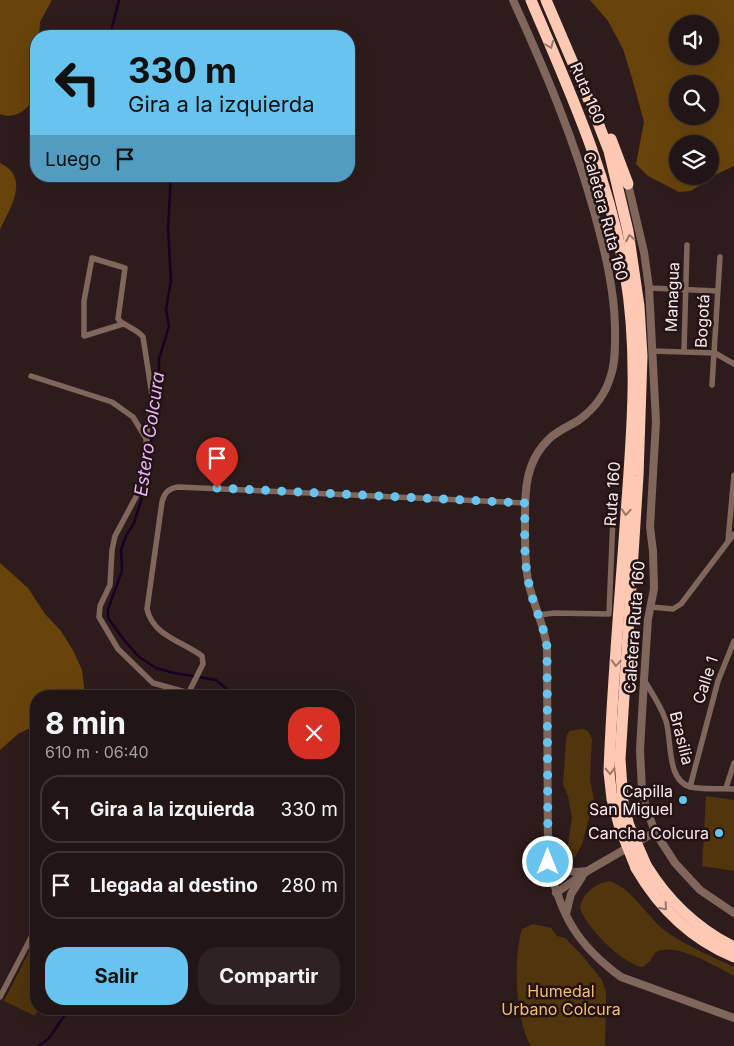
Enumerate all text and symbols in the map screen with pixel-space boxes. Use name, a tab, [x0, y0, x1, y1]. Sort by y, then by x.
map controls	[669, 15, 719, 185]
button: sound	[669, 15, 719, 65]
one-way arrow	[544, 40, 555, 49]
text: 330 m	[128, 49, 237, 91]
icon: left	[45, 50, 110, 115]
street label: Ruta 160	[566, 59, 610, 127]
button: search	[669, 75, 719, 125]
text: Gira a la izquierda	[128, 91, 315, 117]
button: layers	[669, 135, 719, 185]
icon: arrive	[111, 145, 139, 173]
text: Luego	[45, 148, 101, 171]
street label: Caletera Ruta 160	[579, 149, 633, 283]
one-way arrow	[625, 234, 635, 243]
street label: Managua	[661, 262, 683, 332]
street label: Bogotá	[691, 294, 713, 348]
water label: Estero Colcura	[130, 370, 168, 498]
pin	[196, 437, 238, 488]
icon: arrive	[203, 444, 231, 472]
street label: Ruta 160	[600, 461, 624, 527]
one-way arrow	[621, 508, 632, 516]
street label: Caletera Ruta 160	[619, 560, 649, 694]
street label: Calle 1	[688, 654, 722, 706]
one-way arrow	[611, 659, 622, 667]
text: 8 min	[45, 705, 126, 741]
button: close	[288, 707, 340, 759]
street label: Brasilia	[666, 709, 698, 767]
text: 610 m · 06:40	[45, 742, 149, 762]
one-way arrow	[605, 767, 615, 775]
place label: Capilla San Miguel	[589, 781, 673, 819]
marker: Capilla San Miguel	[677, 794, 689, 806]
icon: left	[47, 795, 75, 823]
text: Gira a la izquierda	[90, 798, 255, 821]
text: 330 m	[281, 798, 338, 821]
place label: Cancha Colcura	[588, 823, 709, 843]
marker: Cancha Colcura	[713, 827, 725, 839]
position arrow	[521, 835, 573, 887]
icon: arrive	[47, 871, 75, 899]
text: Llegada al destino	[90, 874, 258, 897]
text: 280 m	[281, 874, 338, 897]
one-way arrow	[658, 902, 667, 911]
button: Salir	[45, 947, 188, 1005]
button: Compartir	[198, 947, 340, 1005]
park label: Humedal Urbano Colcura	[501, 981, 621, 1019]

